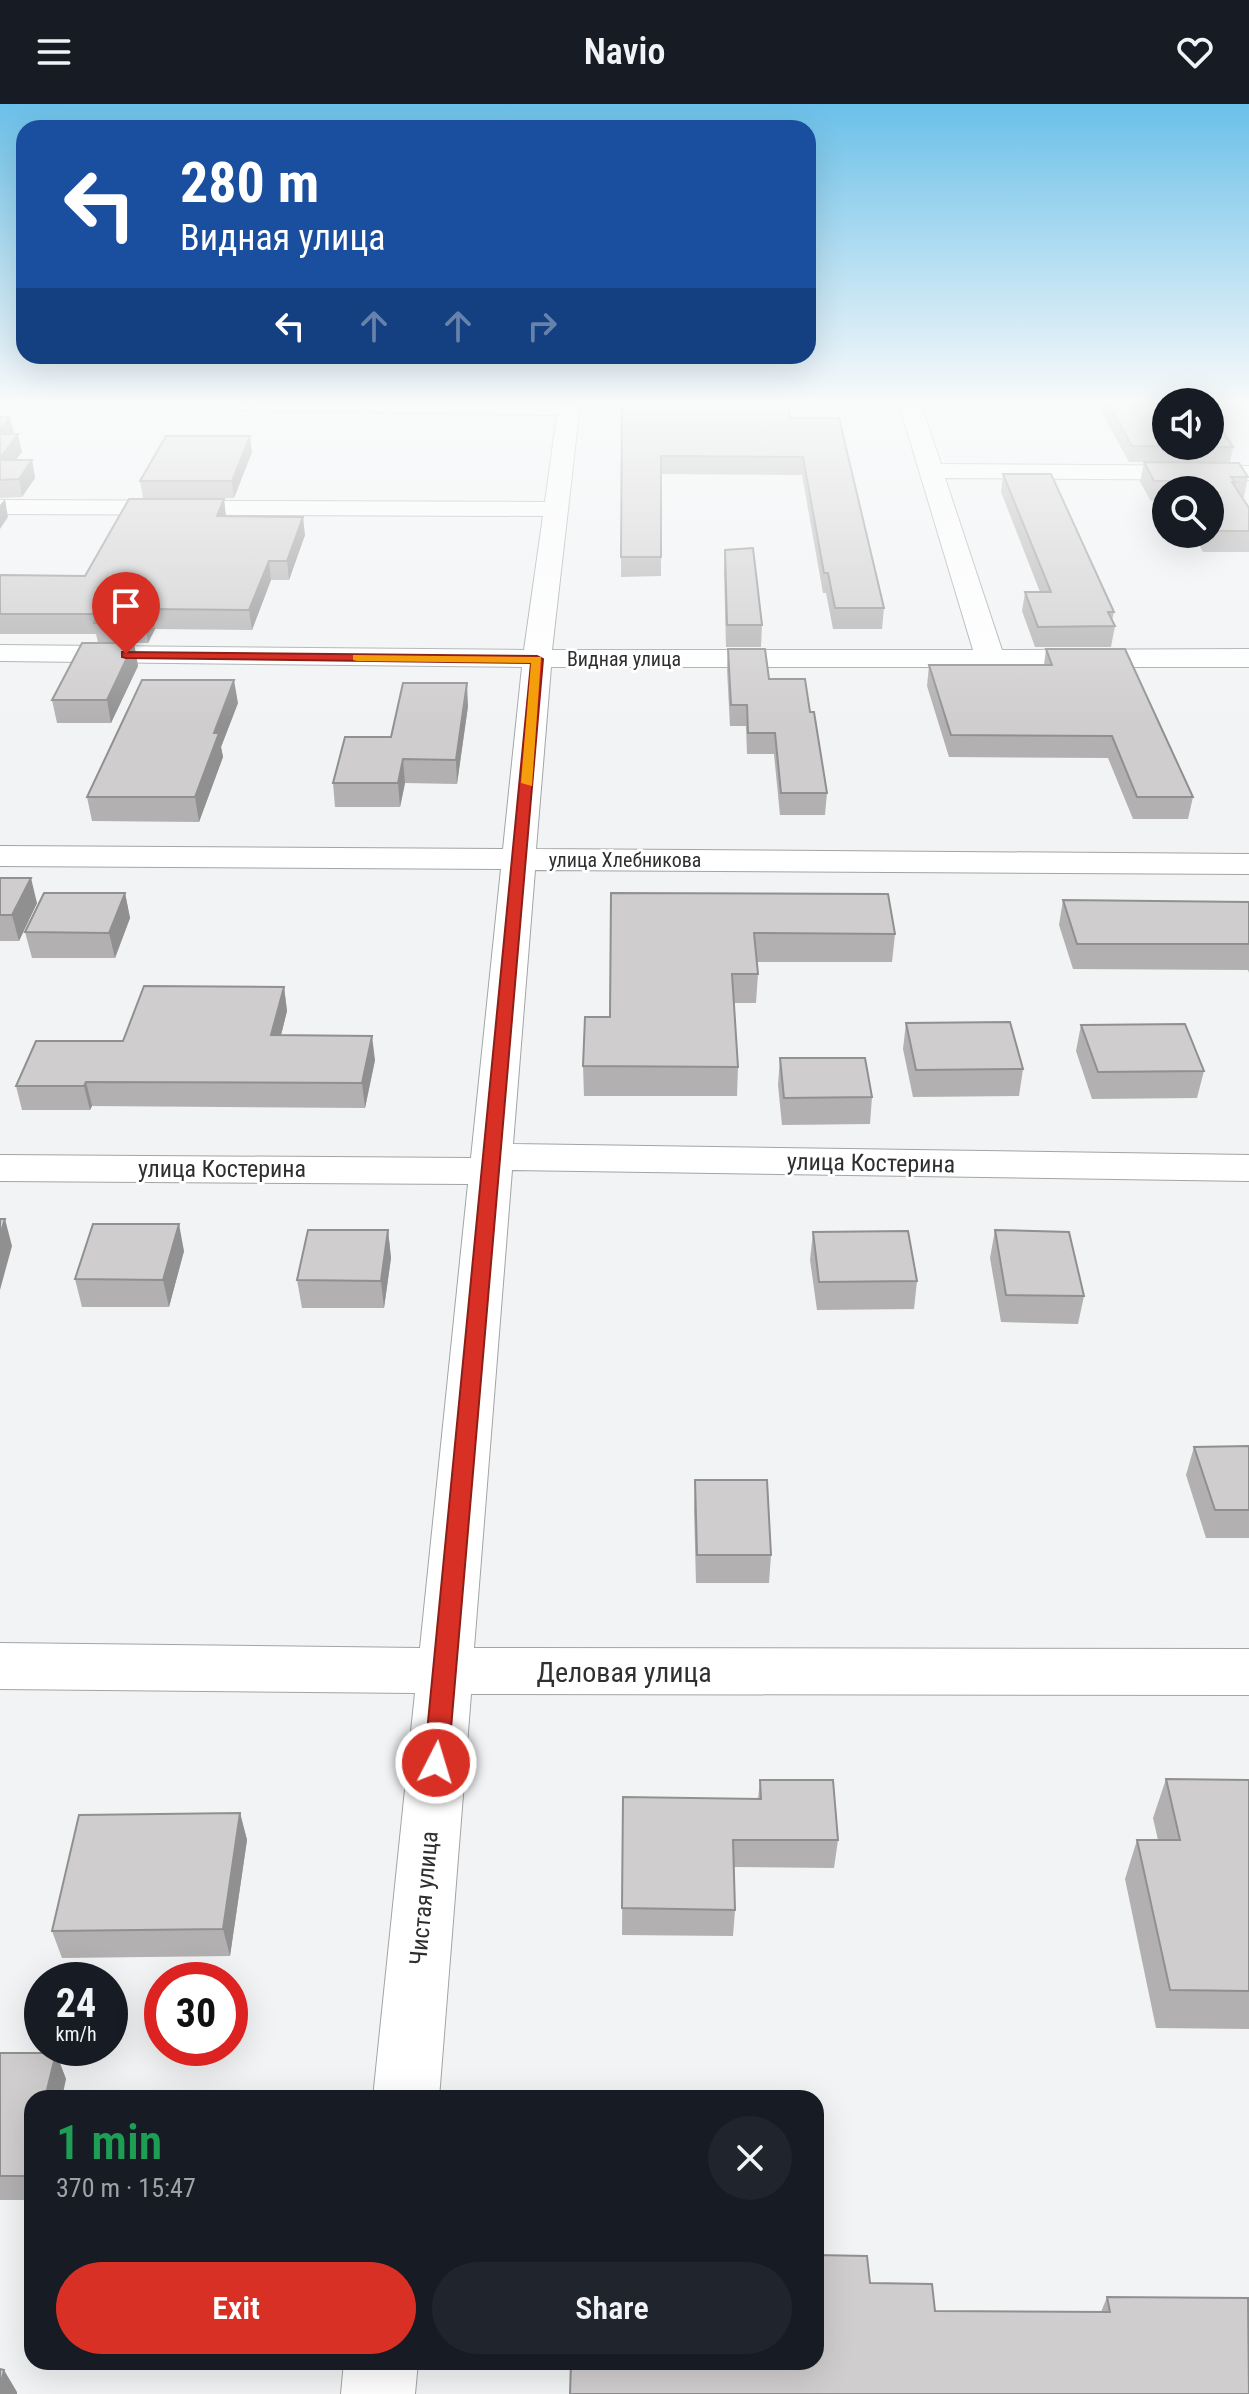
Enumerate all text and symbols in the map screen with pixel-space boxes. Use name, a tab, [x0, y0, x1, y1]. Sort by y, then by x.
icon: menu	[32, 30, 76, 74]
icon: heart	[1173, 30, 1217, 74]
text: Navio	[584, 31, 665, 73]
text: 280 m	[180, 150, 319, 216]
icon: left	[48, 152, 152, 256]
text: Видная улица	[180, 217, 386, 259]
icon: left	[268, 304, 312, 348]
icon: ahead	[352, 304, 396, 348]
icon: ahead	[436, 304, 480, 348]
icon: right	[520, 304, 564, 348]
map controls	[1152, 388, 1224, 548]
button: sound	[1152, 388, 1224, 460]
button: search	[1152, 476, 1224, 548]
pin	[92, 572, 160, 654]
icon: arrive	[104, 584, 148, 628]
street label: Видная улица	[567, 647, 681, 671]
street label: улица Хлебникова	[549, 848, 701, 872]
street label: улица Костерина	[787, 1148, 955, 1178]
street label: улица Костерина	[138, 1155, 306, 1183]
street label: Деловая улица	[536, 1656, 712, 1689]
position arrow	[394, 1721, 478, 1805]
street label: Чистая улица	[404, 1830, 444, 1966]
speed limit sign: 30	[144, 1962, 248, 2066]
text: 24	[56, 1980, 96, 2027]
text: km/h	[55, 2022, 97, 2046]
text: 1 min	[56, 2114, 162, 2171]
button: close	[708, 2116, 792, 2200]
text: 370 m · 15:47	[56, 2173, 196, 2203]
button: Exit	[56, 2262, 416, 2354]
button: Share	[432, 2262, 792, 2354]

